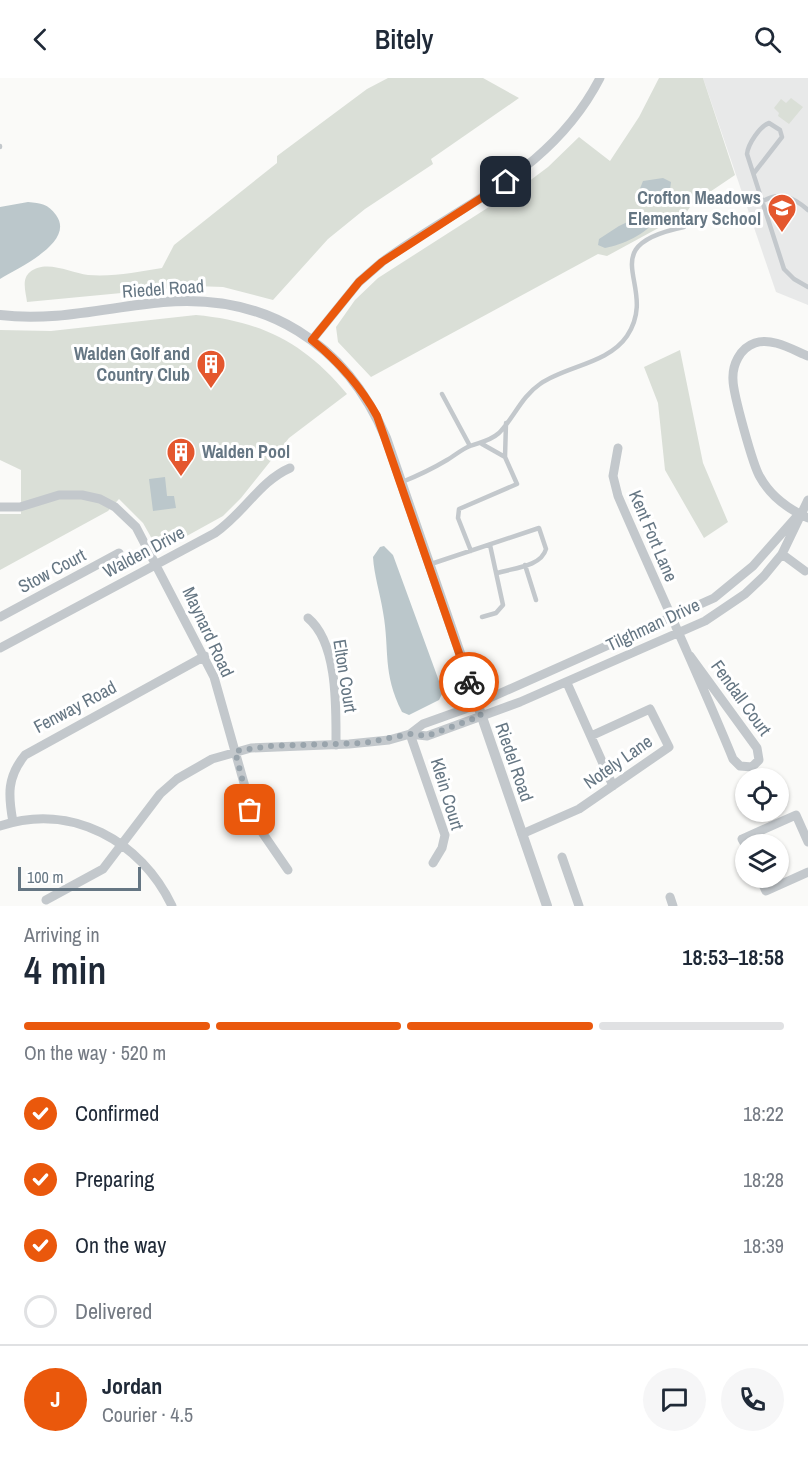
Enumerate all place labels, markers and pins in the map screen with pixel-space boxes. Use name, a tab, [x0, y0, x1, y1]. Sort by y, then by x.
pin	[480, 156, 531, 207]
place label: Crofton Meadows Elementary School	[628, 185, 761, 231]
school or university icon: Crofton Meadows Elementary School	[766, 192, 798, 234]
place label: Walden Golf and Country Club	[74, 341, 190, 387]
building icon: Walden Golf and Country Club	[195, 348, 227, 390]
building icon: Walden Pool	[165, 436, 197, 478]
place label: Walden Pool	[202, 439, 290, 464]
pin	[224, 784, 275, 835]

